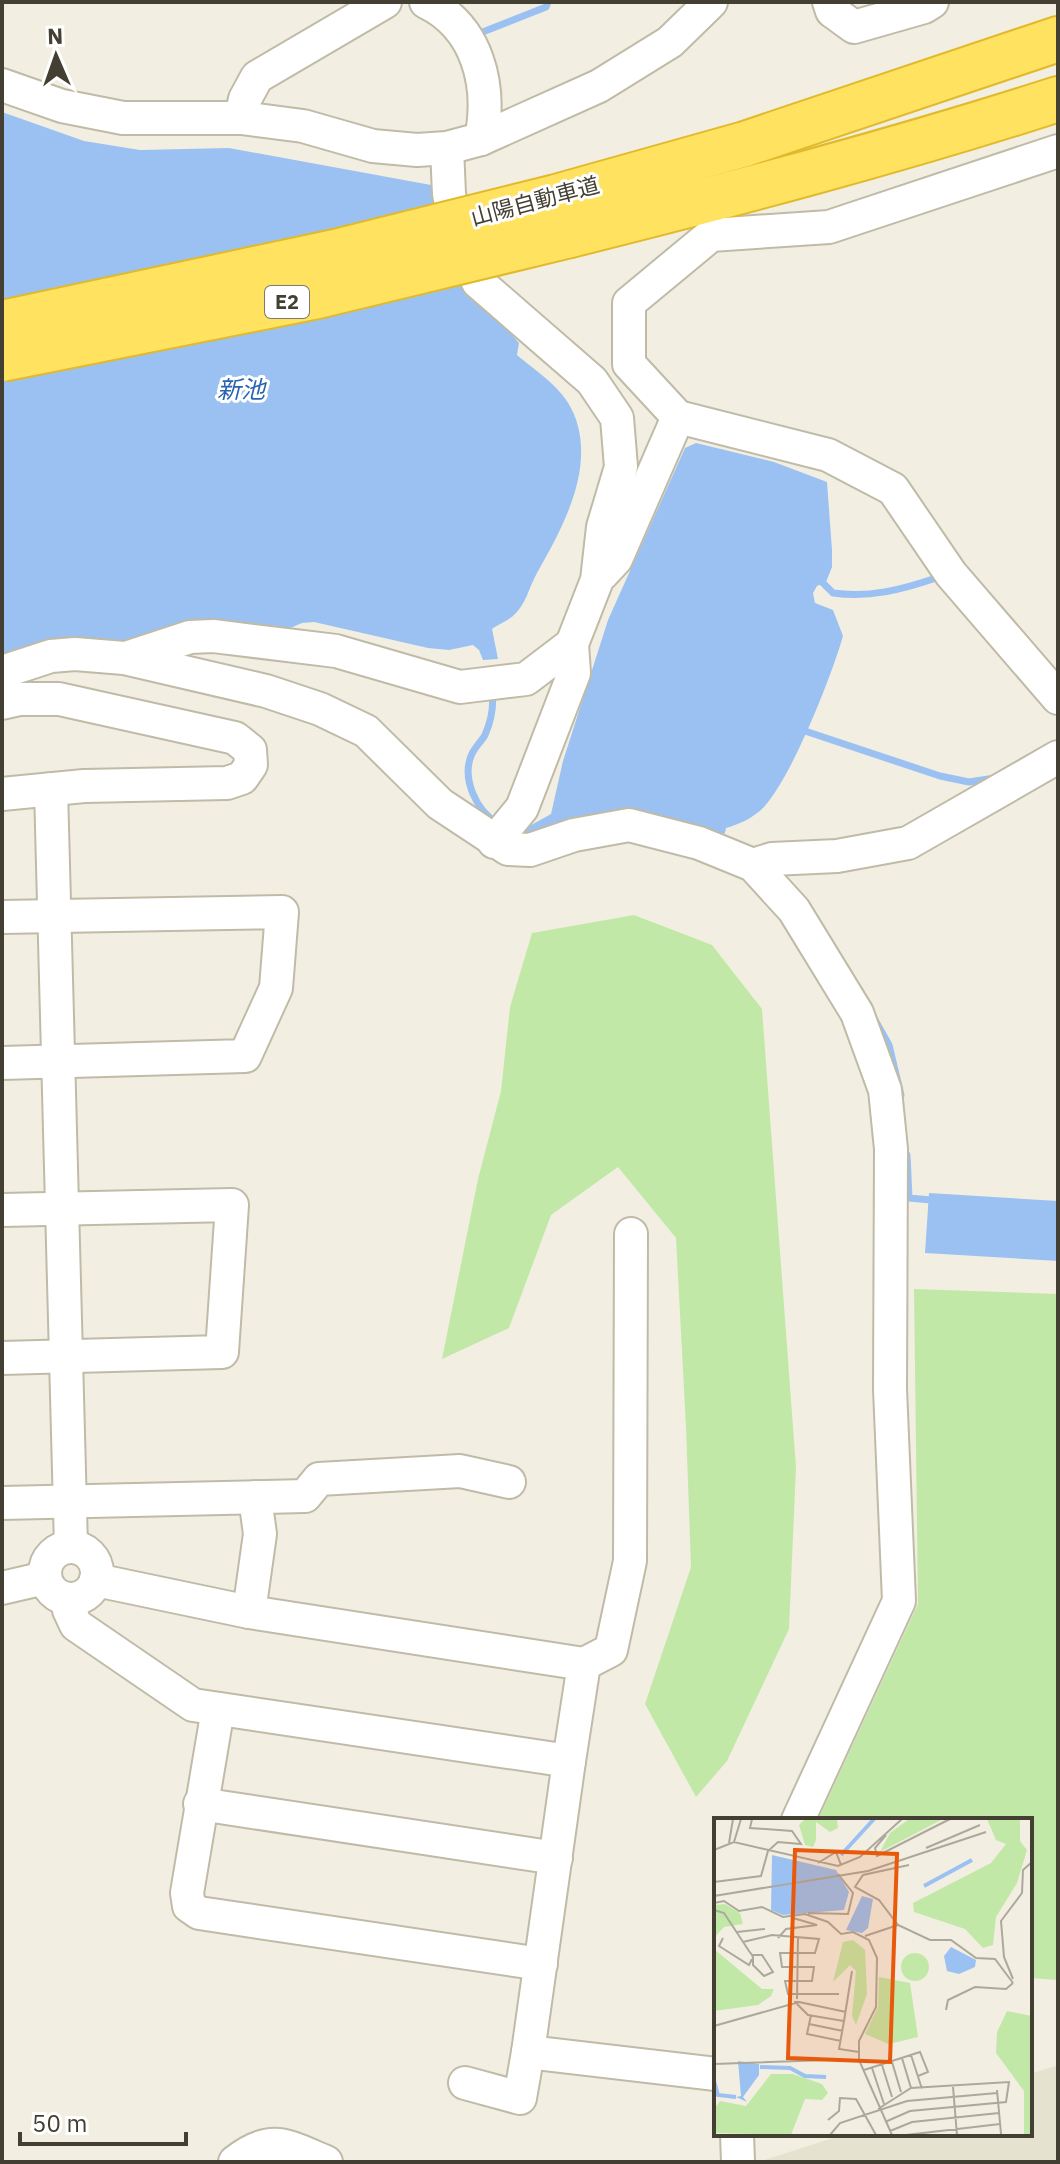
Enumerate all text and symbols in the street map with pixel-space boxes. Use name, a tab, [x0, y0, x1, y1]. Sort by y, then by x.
north arrow	[16, 16, 96, 96]
text: N	[47, 21, 64, 50]
street label: 山陽自動車道	[467, 169, 602, 232]
road number: E2	[265, 286, 309, 318]
water label: 新池	[217, 373, 267, 405]
inset map	[714, 1818, 1032, 2136]
scale bar	[20, 2096, 186, 2146]
text: 50 m	[32, 2107, 87, 2139]

